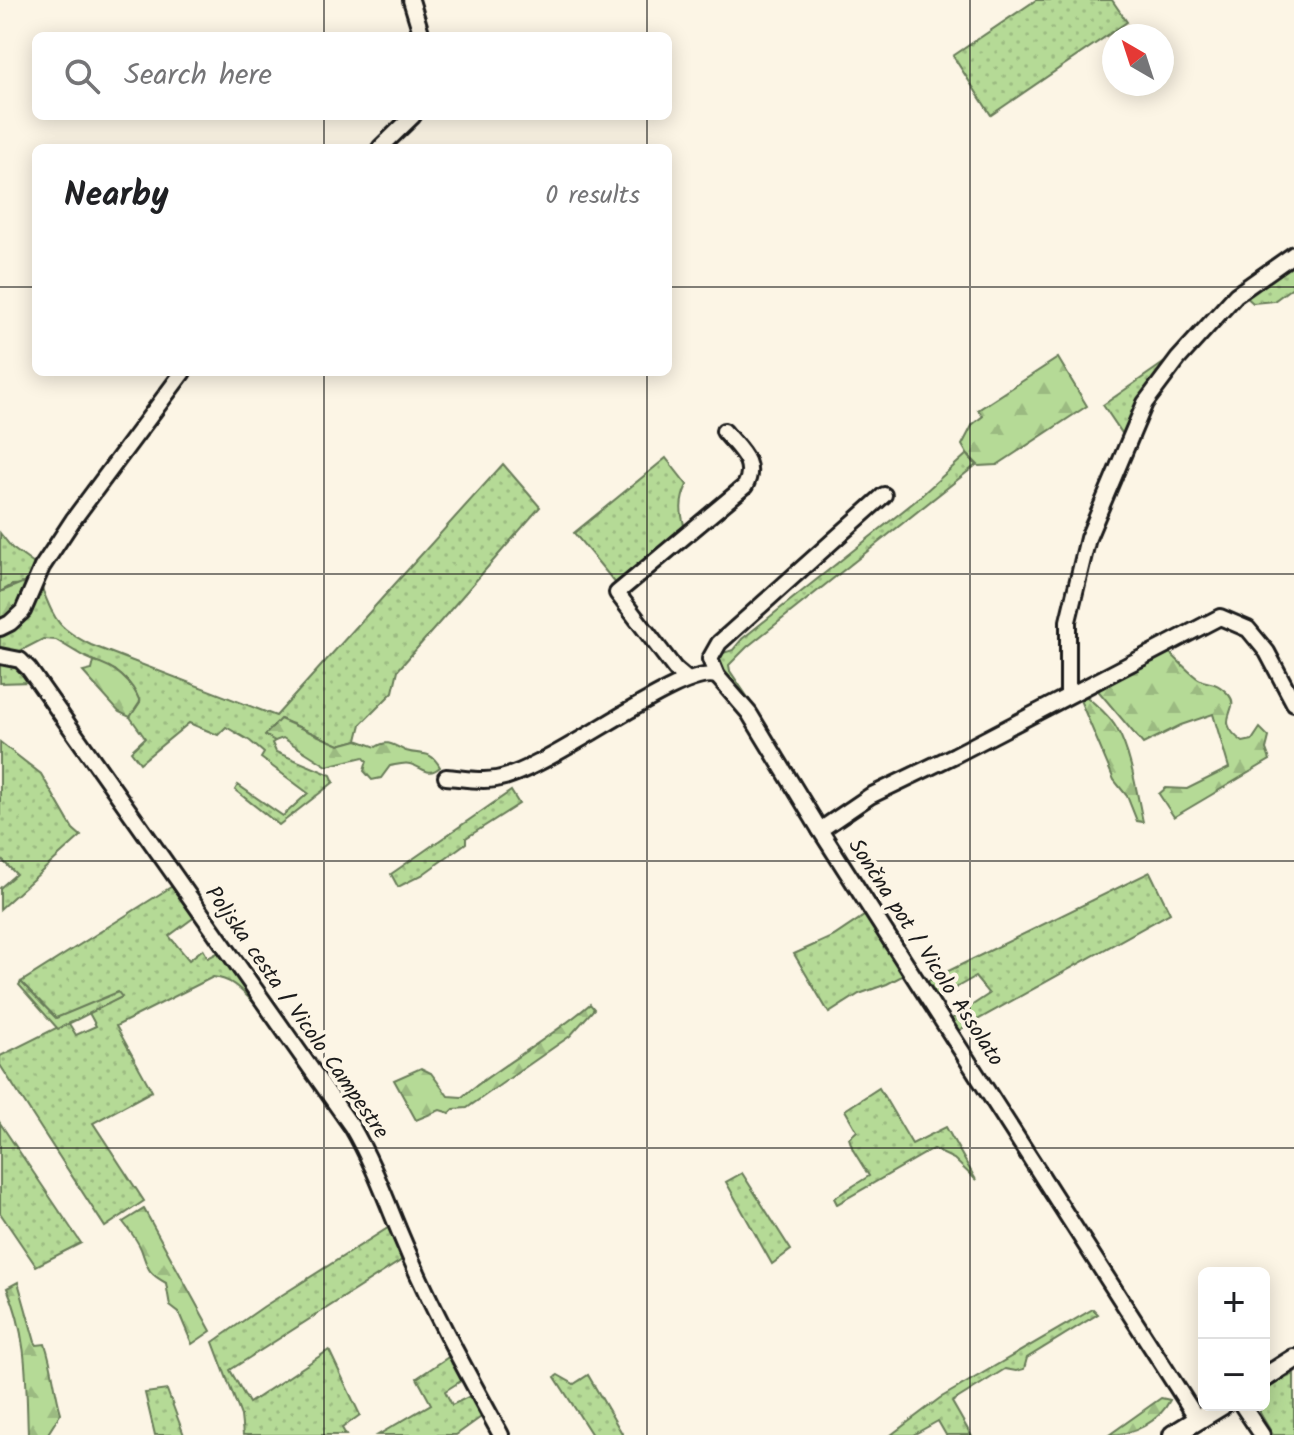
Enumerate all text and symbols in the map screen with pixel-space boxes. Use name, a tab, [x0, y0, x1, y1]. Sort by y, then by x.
north arrow	[1102, 24, 1174, 96]
search box	[32, 32, 672, 120]
text: Search here	[124, 52, 272, 100]
icon: search	[60, 54, 104, 98]
text: Nearby	[64, 169, 169, 223]
text: 0 results	[545, 175, 640, 217]
street label: Sončna pot / Vicolo Assolato	[838, 832, 1012, 1074]
street label: Poljska cesta / Vicolo Campestre	[195, 879, 397, 1147]
map controls	[1198, 1267, 1270, 1411]
button: +	[1198, 1267, 1270, 1339]
button: −	[1198, 1339, 1270, 1411]

